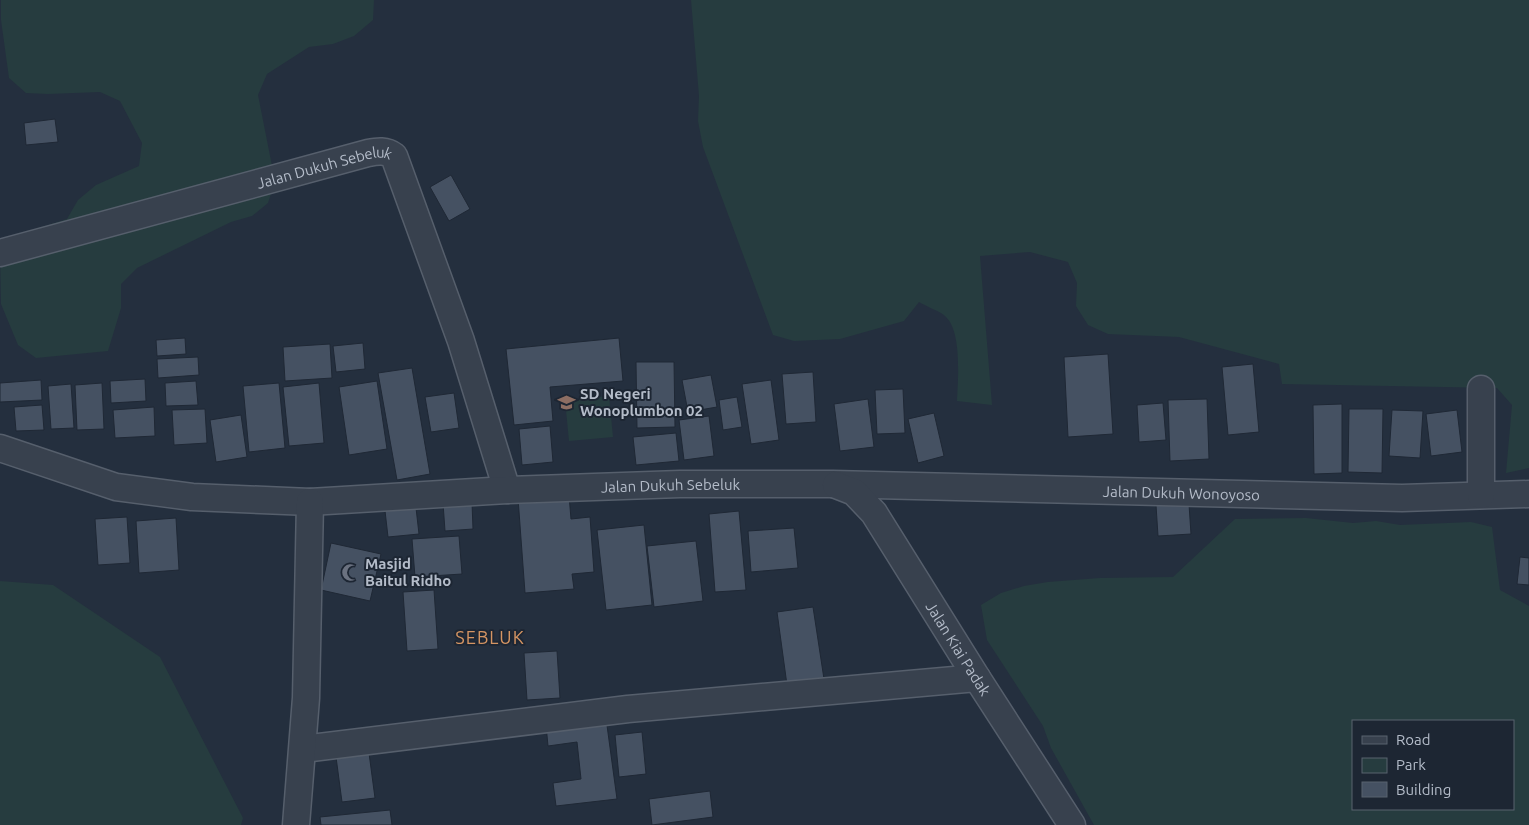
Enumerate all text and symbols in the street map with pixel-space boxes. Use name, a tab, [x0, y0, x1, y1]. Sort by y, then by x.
street label: Jalan Dukuh Sebeluk	[255, 143, 395, 191]
place label: SD Negeri Wonoplumbon 02	[580, 385, 703, 419]
school or university icon: SD Negeri Wonoplumbon 02	[556, 392, 576, 412]
street label: Jalan Dukuh Sebeluk	[600, 475, 741, 495]
street label: Jalan Dukuh Wonoyoso	[1103, 482, 1260, 503]
place label: Masjid Baitul Ridho	[365, 555, 451, 589]
mosque icon: Masjid Baitul Ridho	[341, 562, 361, 582]
street label: Jalan Kiai Padak	[923, 598, 995, 699]
district label: SEBLUK	[455, 627, 525, 647]
legend	[1352, 720, 1514, 810]
text: Road	[1396, 731, 1431, 748]
text: Park	[1396, 756, 1426, 773]
text: Building	[1396, 781, 1451, 798]

